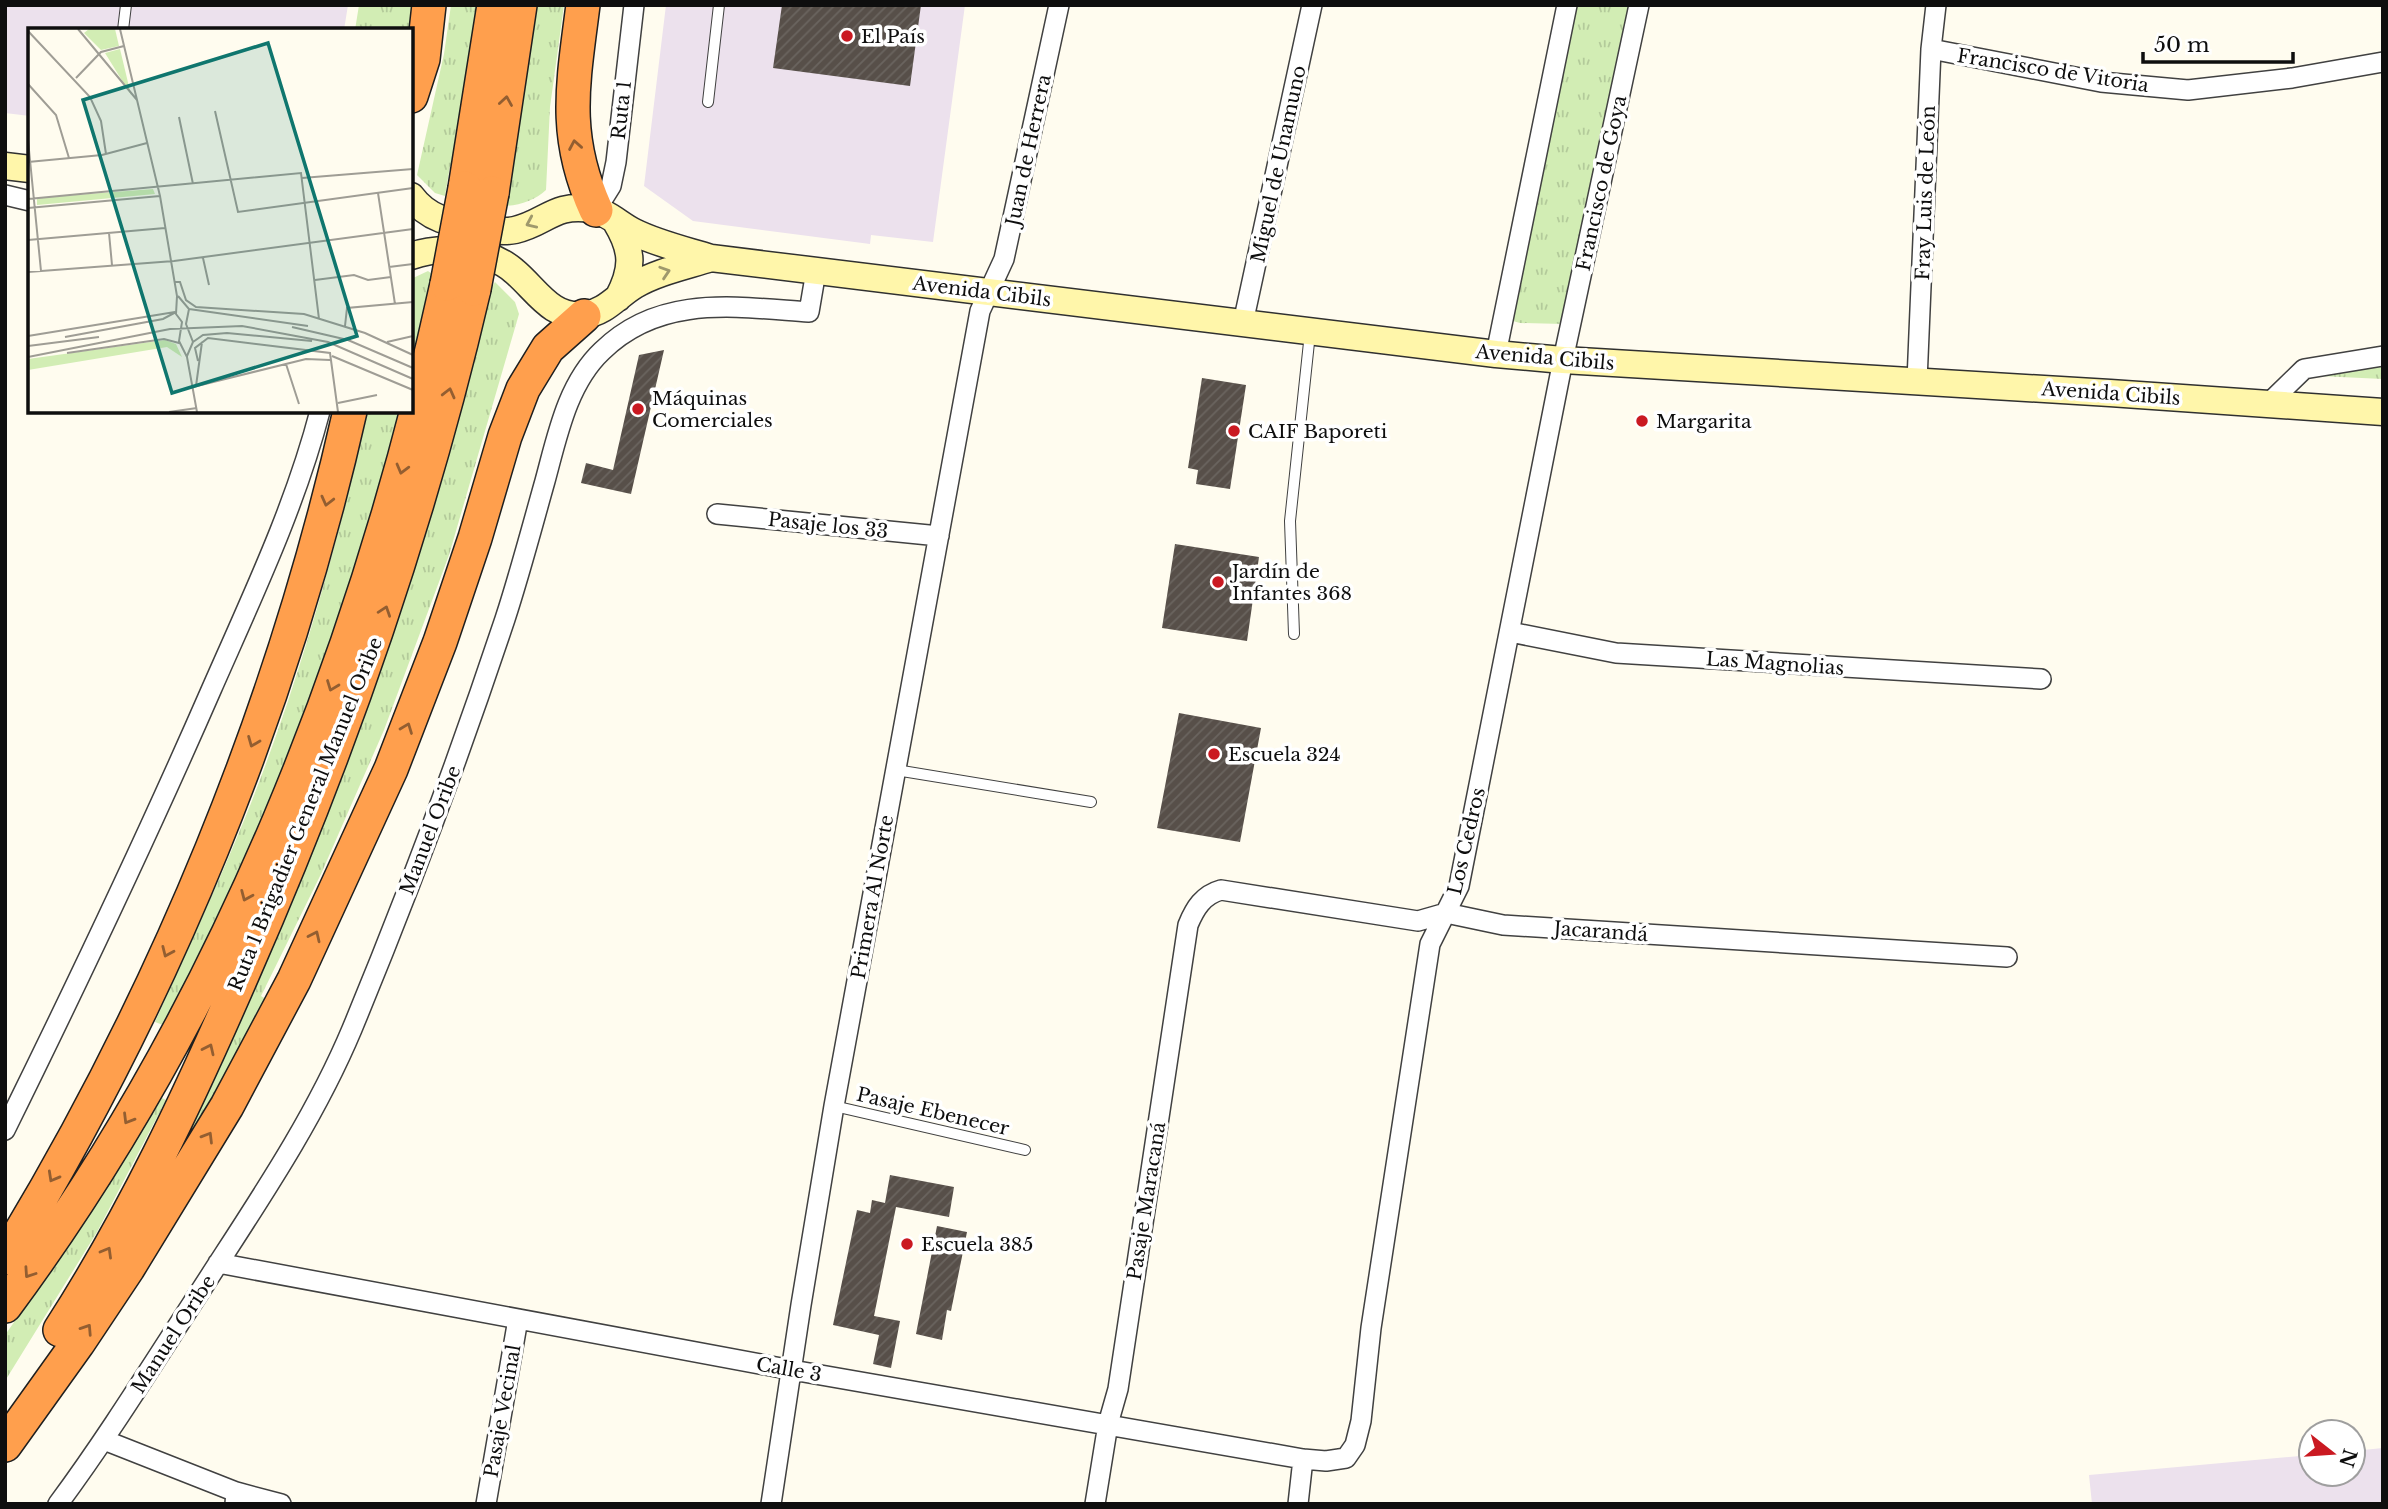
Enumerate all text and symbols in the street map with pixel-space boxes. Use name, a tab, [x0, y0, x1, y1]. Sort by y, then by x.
scale bar	[2143, 21, 2294, 65]
place label: El País	[861, 25, 925, 48]
inset map	[28, 28, 413, 413]
marker: El País	[839, 28, 855, 44]
text: 50 m	[2154, 32, 2210, 58]
street label: Francisco de Vitoria	[1955, 44, 2151, 97]
street label: Miguel de Unamuno	[1246, 63, 1311, 265]
street label: Juan de Herrera	[1001, 72, 1056, 231]
street label: Ruta 1	[607, 79, 636, 141]
street label: Francisco de Goya	[1572, 93, 1631, 273]
one-way arrow	[498, 95, 513, 107]
street label: Fray Luis de León	[1911, 105, 1940, 281]
one-way arrow	[568, 139, 583, 151]
one-way arrow	[526, 215, 539, 229]
one-way arrow	[658, 266, 671, 280]
street label: Avenida Cibils	[910, 271, 1052, 311]
street label: Avenida Cibils	[1474, 340, 1615, 375]
street label: Avenida Cibils	[2040, 377, 2181, 410]
one-way arrow	[441, 387, 455, 399]
place label: Máquinas Comerciales	[652, 387, 773, 432]
marker: Máquinas Comerciales	[630, 401, 646, 417]
place label: Margarita	[1656, 410, 1752, 433]
marker: Margarita	[1634, 413, 1650, 429]
place label: CAIF Baporeti	[1248, 420, 1388, 443]
marker: CAIF Baporeti	[1226, 423, 1242, 439]
one-way arrow	[396, 463, 410, 475]
one-way arrow	[321, 495, 335, 507]
street label: Pasaje los 33	[767, 508, 889, 543]
place label: Jardín de Infantes 368	[1229, 560, 1352, 605]
marker: Jardín de Infantes 368	[1210, 574, 1226, 590]
one-way arrow	[377, 605, 391, 618]
street label: Ruta 1 Brigadier General Manuel Oribe	[224, 634, 387, 995]
street label: Las Magnolias	[1705, 647, 1845, 680]
one-way arrow	[326, 679, 340, 691]
one-way arrow	[399, 722, 413, 734]
one-way arrow	[248, 735, 262, 747]
place label: Escuela 324	[1228, 743, 1341, 766]
marker: Escuela 324	[1206, 746, 1222, 762]
street label: Manuel Oribe	[395, 762, 466, 898]
street label: Los Cedros	[1443, 785, 1490, 897]
street label: Primera Al Norte	[847, 813, 898, 981]
one-way arrow	[240, 889, 254, 901]
street label: Jacarandá	[1550, 917, 1649, 946]
one-way arrow	[307, 931, 321, 943]
one-way arrow	[161, 945, 175, 958]
one-way arrow	[201, 1044, 215, 1056]
street label: Pasaje Ebenecer	[854, 1083, 1011, 1140]
one-way arrow	[123, 1111, 136, 1124]
street label: Pasaje Maracaná	[1123, 1120, 1170, 1282]
one-way arrow	[200, 1131, 213, 1144]
one-way arrow	[48, 1170, 61, 1182]
place label: Escuela 385	[921, 1233, 1033, 1256]
marker: Escuela 385	[899, 1236, 915, 1252]
one-way arrow	[99, 1247, 112, 1260]
one-way arrow	[25, 1265, 37, 1278]
street label: Manuel Oribe	[127, 1271, 220, 1398]
one-way arrow	[79, 1324, 92, 1337]
street label: Pasaje Vecinal	[479, 1343, 525, 1479]
street label: Calle 3	[754, 1352, 823, 1387]
north arrow	[2297, 1418, 2367, 1488]
text: N	[2334, 1446, 2361, 1470]

